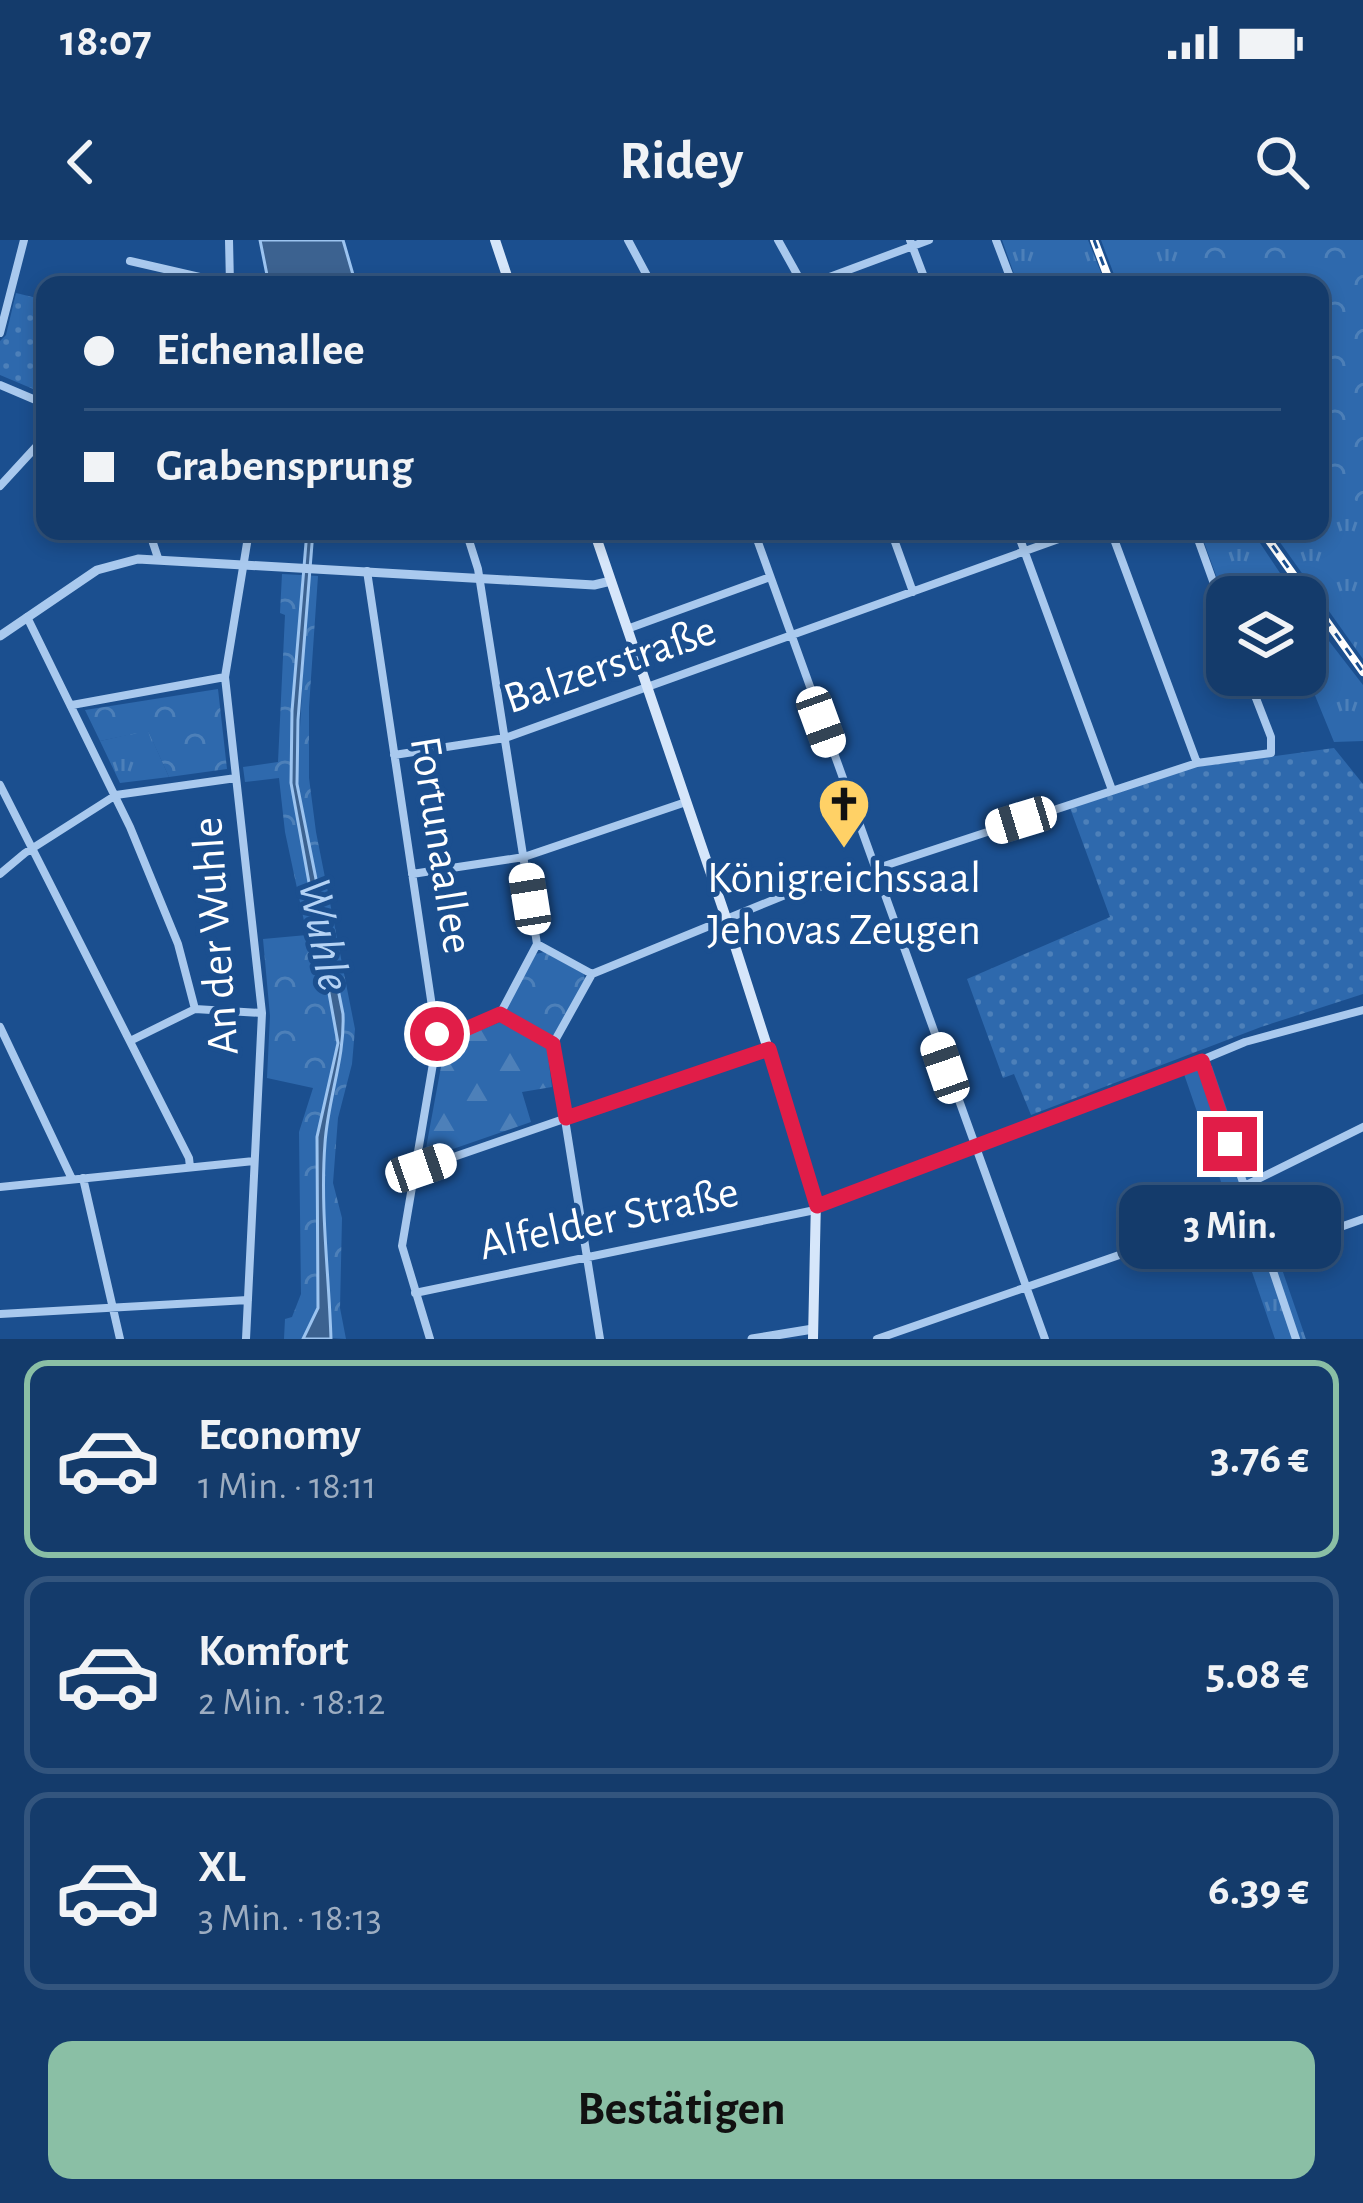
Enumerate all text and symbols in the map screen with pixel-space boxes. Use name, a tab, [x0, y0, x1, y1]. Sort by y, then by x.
text: 18:07	[60, 19, 152, 64]
icon: back	[48, 129, 114, 195]
icon: search	[1249, 129, 1315, 195]
text: Ridey	[620, 135, 743, 189]
text: Eichenallee	[156, 328, 365, 373]
text: Grabensprung	[156, 444, 413, 489]
map controls	[1206, 576, 1326, 696]
button: layers	[1206, 576, 1326, 696]
street label: Balzerstraße	[498, 608, 722, 722]
car	[792, 682, 850, 762]
street label: Fortunaallee	[402, 733, 480, 957]
church icon: Königreichssaal Jehovas Zeugen	[816, 776, 872, 850]
car	[981, 792, 1061, 848]
street label: An der Wuhle	[185, 816, 247, 1056]
place label: Königreichssaal Jehovas Zeugen	[707, 856, 981, 953]
car	[507, 861, 553, 937]
water label: Wuhle	[289, 875, 357, 995]
route start	[410, 1007, 464, 1061]
car	[916, 1028, 974, 1108]
route end	[1203, 1117, 1257, 1171]
car	[381, 1139, 461, 1197]
street label: Alfelder Straße	[475, 1170, 743, 1268]
callout: 3 Min.	[1119, 1186, 1341, 1270]
text: 3 Min.	[1183, 1207, 1277, 1246]
icon: car	[54, 1405, 162, 1513]
text: Economy	[198, 1413, 361, 1458]
text: 3.76 €	[1210, 1436, 1309, 1481]
text: 1 Min. · 18:11	[198, 1467, 377, 1506]
icon: car	[54, 1621, 162, 1729]
text: Komfort	[198, 1629, 348, 1674]
text: 5.08 €	[1206, 1652, 1309, 1697]
text: 2 Min. · 18:12	[198, 1683, 385, 1722]
icon: car	[54, 1837, 162, 1945]
text: XL	[198, 1845, 246, 1890]
text: 6.39 €	[1208, 1868, 1309, 1913]
text: 3 Min. · 18:13	[198, 1899, 382, 1938]
button: Bestätigen	[48, 2041, 1315, 2179]

